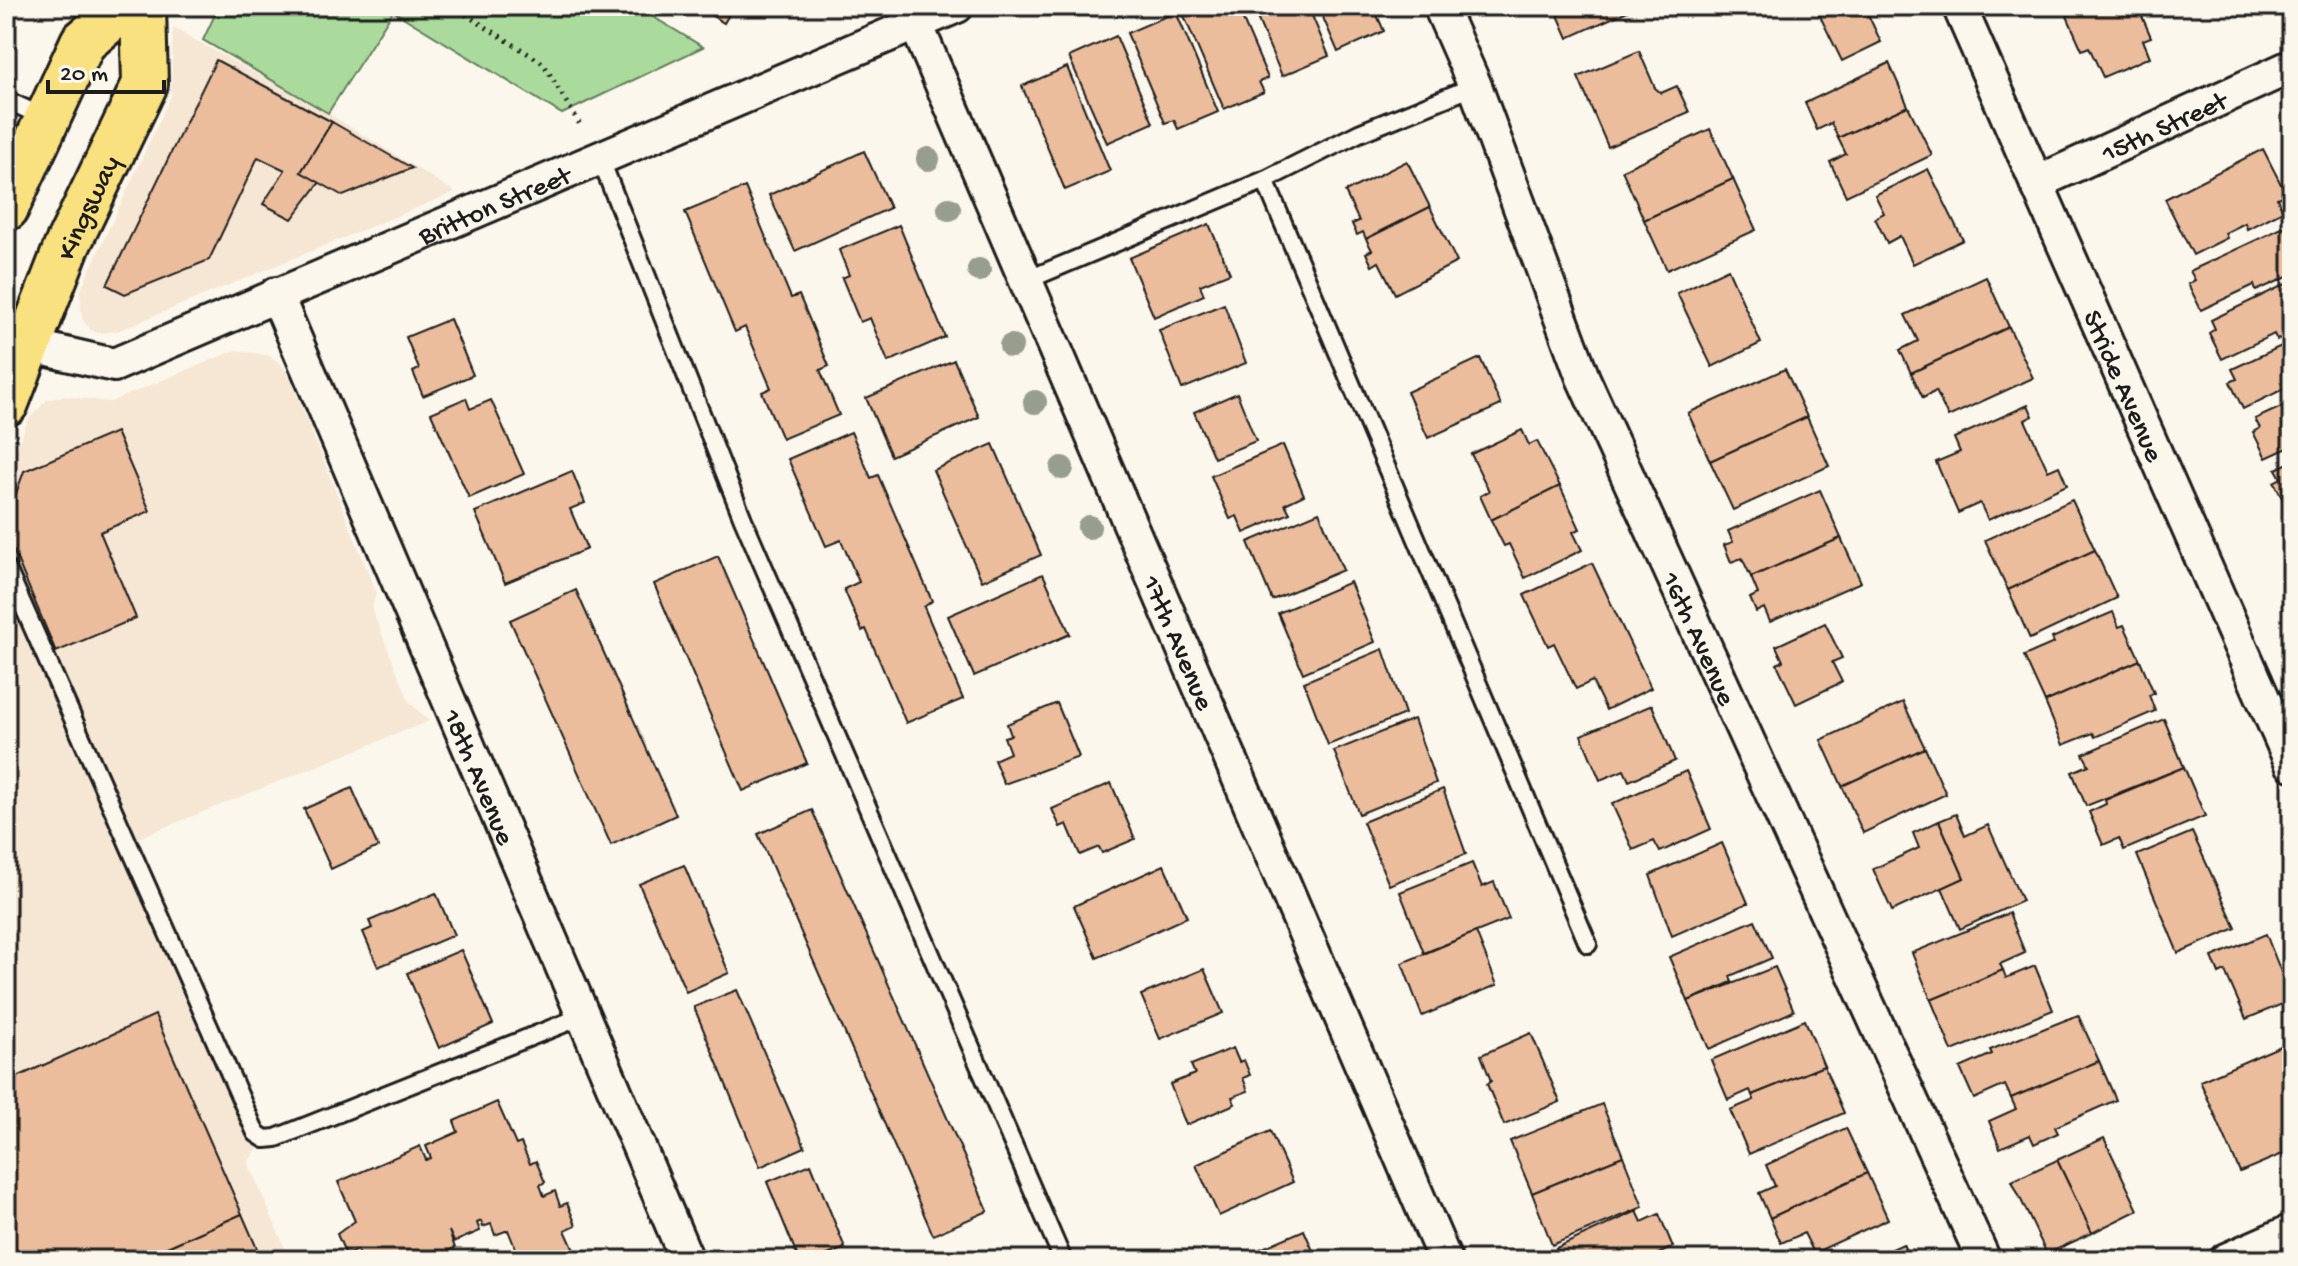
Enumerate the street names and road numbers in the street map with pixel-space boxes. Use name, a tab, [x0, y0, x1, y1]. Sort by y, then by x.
street label: 15th Street	[2097, 85, 2235, 172]
street label: Kingsway	[51, 151, 129, 265]
street label: Britton Street	[413, 159, 579, 255]
street label: Stride Avenue	[2074, 306, 2169, 468]
street label: 16th Avenue	[1652, 567, 1742, 712]
street label: 17th Avenue	[1133, 570, 1220, 716]
street label: 18th Avenue	[433, 704, 521, 851]

